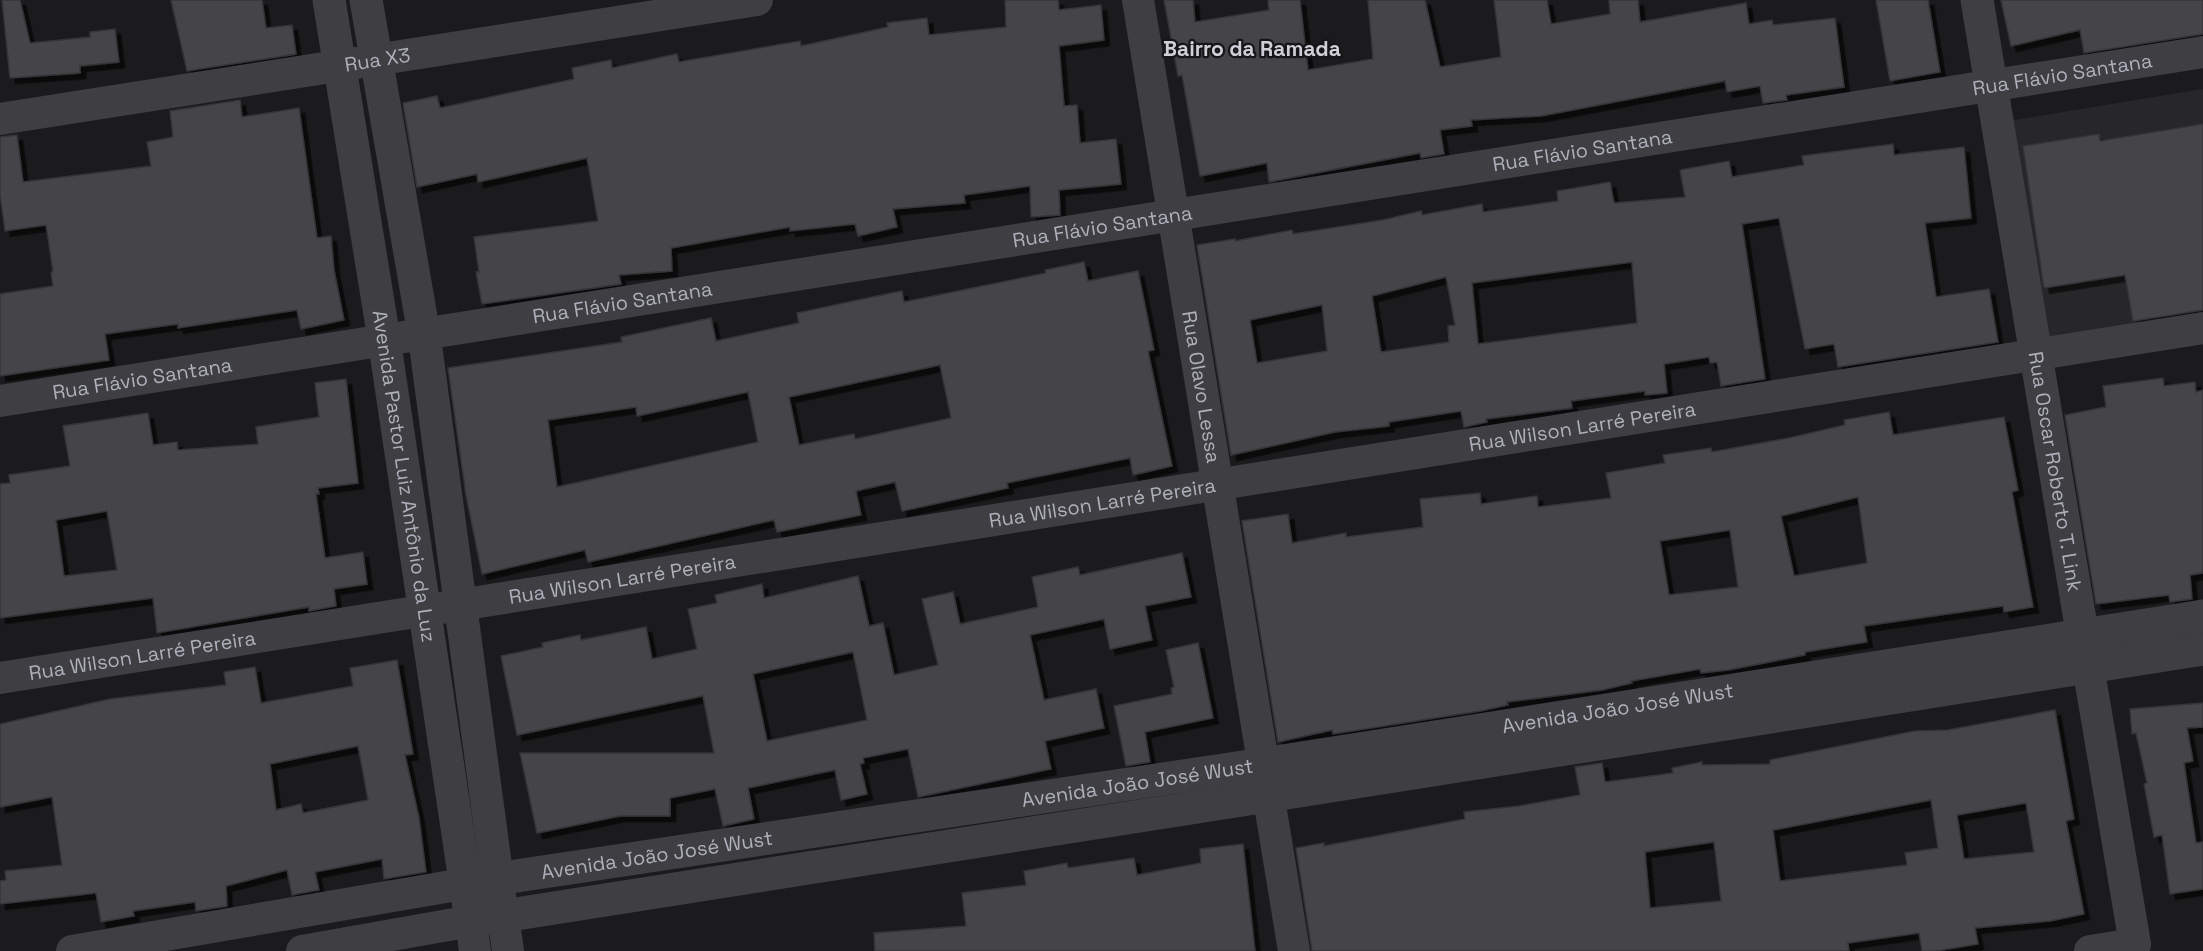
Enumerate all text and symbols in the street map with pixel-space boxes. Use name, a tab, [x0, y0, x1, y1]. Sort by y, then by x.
district label: Bairro da Ramada	[1163, 35, 1341, 62]
street label: Rua X3	[343, 42, 412, 78]
street label: Rua Flávio Santana	[1971, 47, 2154, 101]
street label: Rua Flávio Santana	[1491, 123, 1674, 177]
street label: Rua Flávio Santana	[1011, 199, 1194, 253]
street label: Rua Flávio Santana	[531, 275, 714, 329]
street label: Avenida Pastor Luiz Antônio da Luz	[366, 308, 442, 644]
street label: Rua Olavo Lessa	[1176, 309, 1227, 465]
street label: Rua Oscar Roberto T. Link	[2023, 350, 2088, 594]
street label: Rua Flávio Santana	[51, 351, 234, 406]
street label: Rua Wilson Larré Pereira	[1467, 396, 1697, 457]
street label: Rua Wilson Larré Pereira	[987, 472, 1217, 534]
street label: Rua Wilson Larré Pereira	[507, 548, 737, 610]
street label: Rua Wilson Larré Pereira	[27, 625, 258, 686]
street label: Avenida João José Wust	[1500, 677, 1735, 739]
street label: Avenida João José Wust	[1020, 753, 1255, 813]
street label: Avenida João José Wust	[539, 825, 774, 885]

